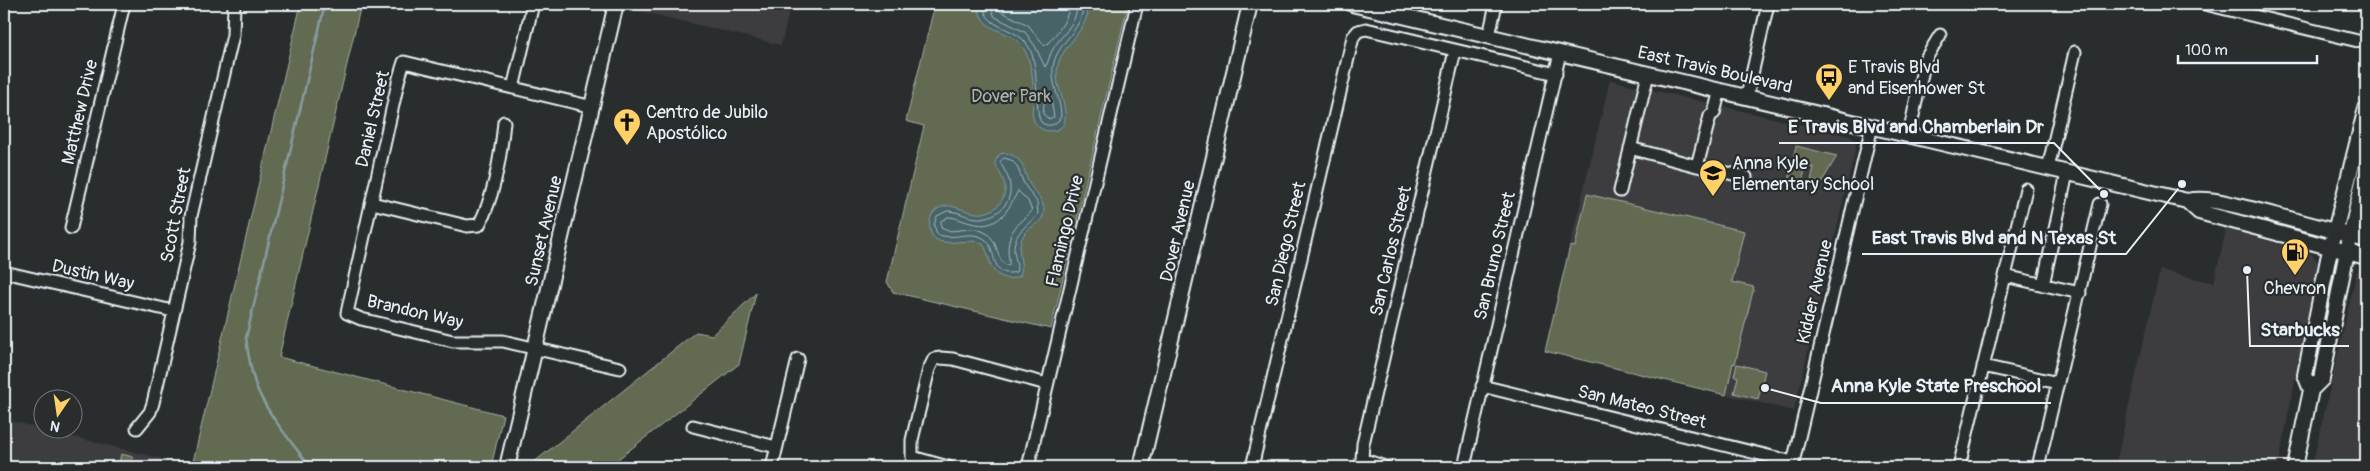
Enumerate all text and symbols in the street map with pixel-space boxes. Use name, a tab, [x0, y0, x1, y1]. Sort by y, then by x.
scale bar	[2178, 32, 2316, 64]
street label: East Travis Boulevard	[1636, 41, 1794, 99]
text: 100 m	[2185, 41, 2228, 60]
place label: E Travis Blvd and Eisenhower St	[1848, 56, 1986, 100]
street label: Matthew Drive	[57, 57, 103, 167]
bus stop icon: E Travis Blvd and Eisenhower St	[1814, 62, 1844, 101]
street label: Daniel Street	[351, 68, 395, 170]
park label: Dover Park	[971, 85, 1051, 108]
place label: Centro de Jubilo Apostólico	[646, 101, 768, 145]
church icon: Centro de Jubilo Apostólico	[612, 107, 642, 146]
callout: E Travis Blvd and Chamberlain Dr	[1779, 109, 2054, 143]
text: E Travis Blvd and Chamberlain Dr	[1788, 115, 2044, 139]
place label: Anna Kyle Elementary School	[1732, 152, 1874, 196]
school or university icon: Anna Kyle Elementary School	[1698, 158, 1728, 197]
street label: Scott Street	[156, 165, 197, 265]
street label: Sunset Avenue	[520, 173, 568, 289]
street label: Flamingo Drive	[1041, 173, 1089, 289]
street label: Dover Avenue	[1155, 178, 1201, 284]
street label: San Diego Street	[1260, 179, 1312, 309]
street label: San Carlos Street	[1365, 183, 1417, 318]
street label: San Bruno Street	[1469, 189, 1521, 322]
callout: East Travis Blvd and N Texas St	[1862, 220, 2126, 254]
text: East Travis Blvd and N Texas St	[1872, 226, 2117, 250]
street label: Kidder Avenue	[1792, 237, 1838, 346]
fuel station icon: Chevron	[2280, 237, 2310, 276]
street label: Dustin Way	[50, 254, 137, 296]
place label: Chevron	[2264, 277, 2326, 300]
street label: Brandon Way	[365, 290, 466, 334]
callout: Starbucks	[2250, 312, 2349, 346]
text: Starbucks	[2260, 318, 2340, 342]
callout: Anna Kyle State Preschool	[1821, 369, 2051, 403]
text: Anna Kyle State Preschool	[1831, 374, 2041, 398]
street label: San Mateo Street	[1575, 380, 1709, 434]
north arrow	[32, 388, 82, 438]
text: N	[49, 417, 62, 436]

